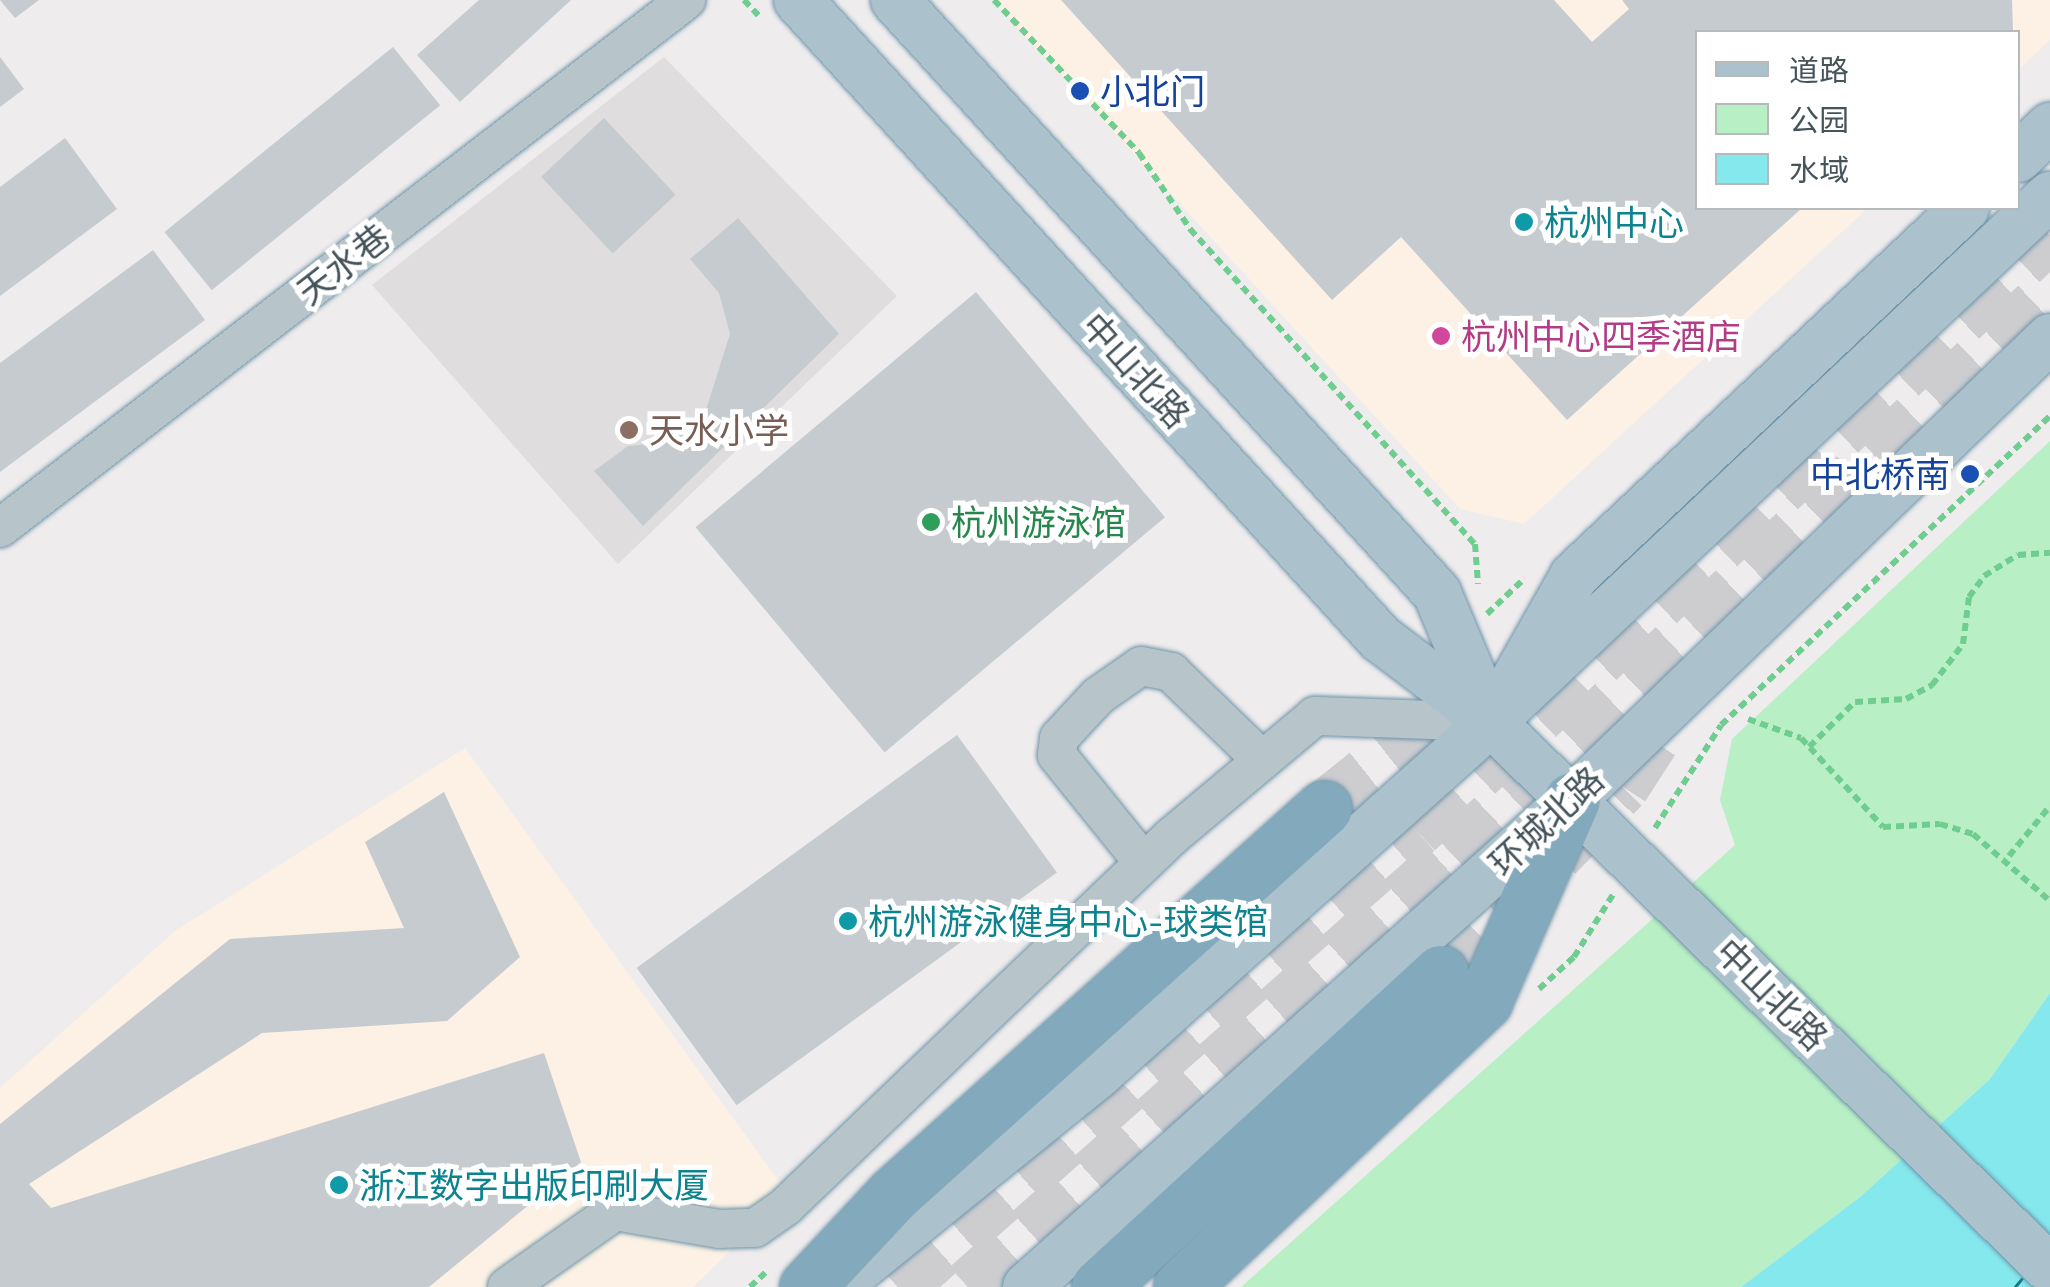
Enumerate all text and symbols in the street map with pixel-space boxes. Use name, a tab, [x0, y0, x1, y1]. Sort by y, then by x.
legend	[1695, 30, 2020, 210]
text: 道路	[1789, 47, 1849, 93]
place label: 小北门	[1100, 70, 1205, 112]
marker: 小北门	[1069, 80, 1091, 102]
text: 公园	[1789, 97, 1849, 143]
text: 水域	[1789, 147, 1849, 193]
place label: 杭州中心	[1544, 201, 1684, 243]
marker: 杭州中心	[1513, 211, 1535, 233]
street label: 天水巷	[289, 215, 397, 313]
street label: 中山北路	[1074, 304, 1198, 436]
place label: 杭州中心四季酒店	[1461, 315, 1741, 357]
marker: 杭州中心四季酒店	[1430, 325, 1452, 347]
place label: 天水小学	[649, 409, 789, 451]
marker: 天水小学	[618, 419, 640, 441]
place label: 中北桥南	[1810, 453, 1950, 495]
marker: 中北桥南	[1959, 463, 1981, 485]
place label: 杭州游泳馆	[951, 501, 1126, 543]
marker: 杭州游泳馆	[920, 511, 942, 533]
street label: 环城北路	[1480, 758, 1612, 884]
place label: 杭州游泳健身中心-球类馆	[868, 900, 1268, 942]
marker: 杭州游泳健身中心-球类馆	[837, 910, 859, 932]
street label: 中山北路	[1708, 930, 1836, 1058]
place label: 浙江数字出版印刷大厦	[359, 1164, 709, 1206]
marker: 浙江数字出版印刷大厦	[328, 1174, 350, 1196]

